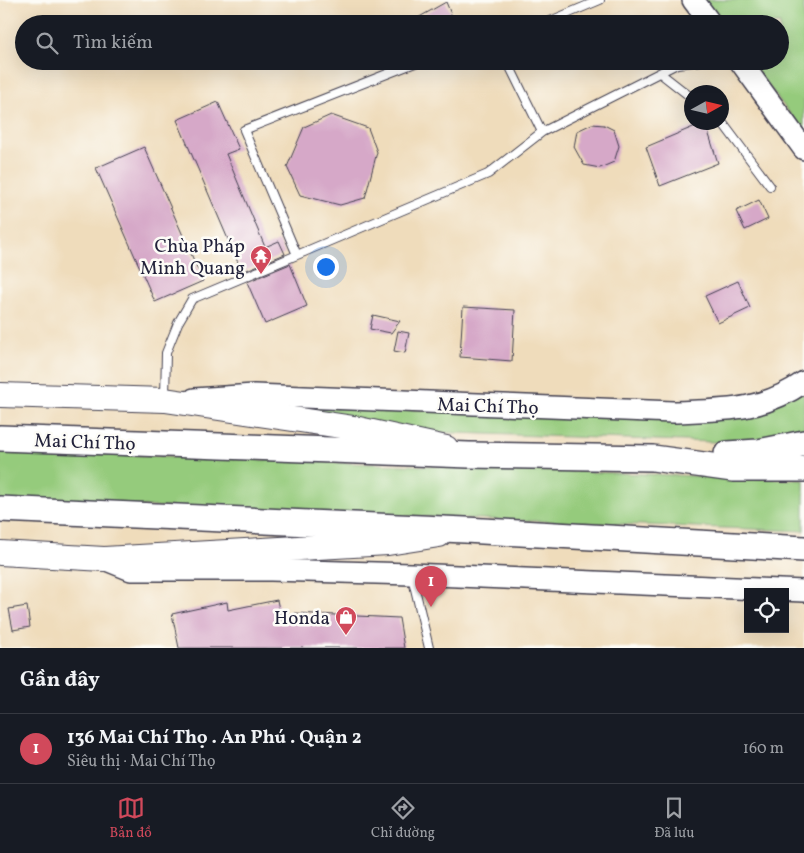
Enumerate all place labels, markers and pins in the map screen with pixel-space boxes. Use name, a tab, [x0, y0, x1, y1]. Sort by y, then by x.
place label: Chùa Pháp Minh Quang	[140, 234, 245, 282]
temple icon: Chùa Pháp Minh Quang	[249, 244, 273, 275]
pin: 1	[415, 566, 447, 607]
shop icon: Honda	[334, 605, 358, 636]
place label: Honda	[274, 606, 330, 632]

